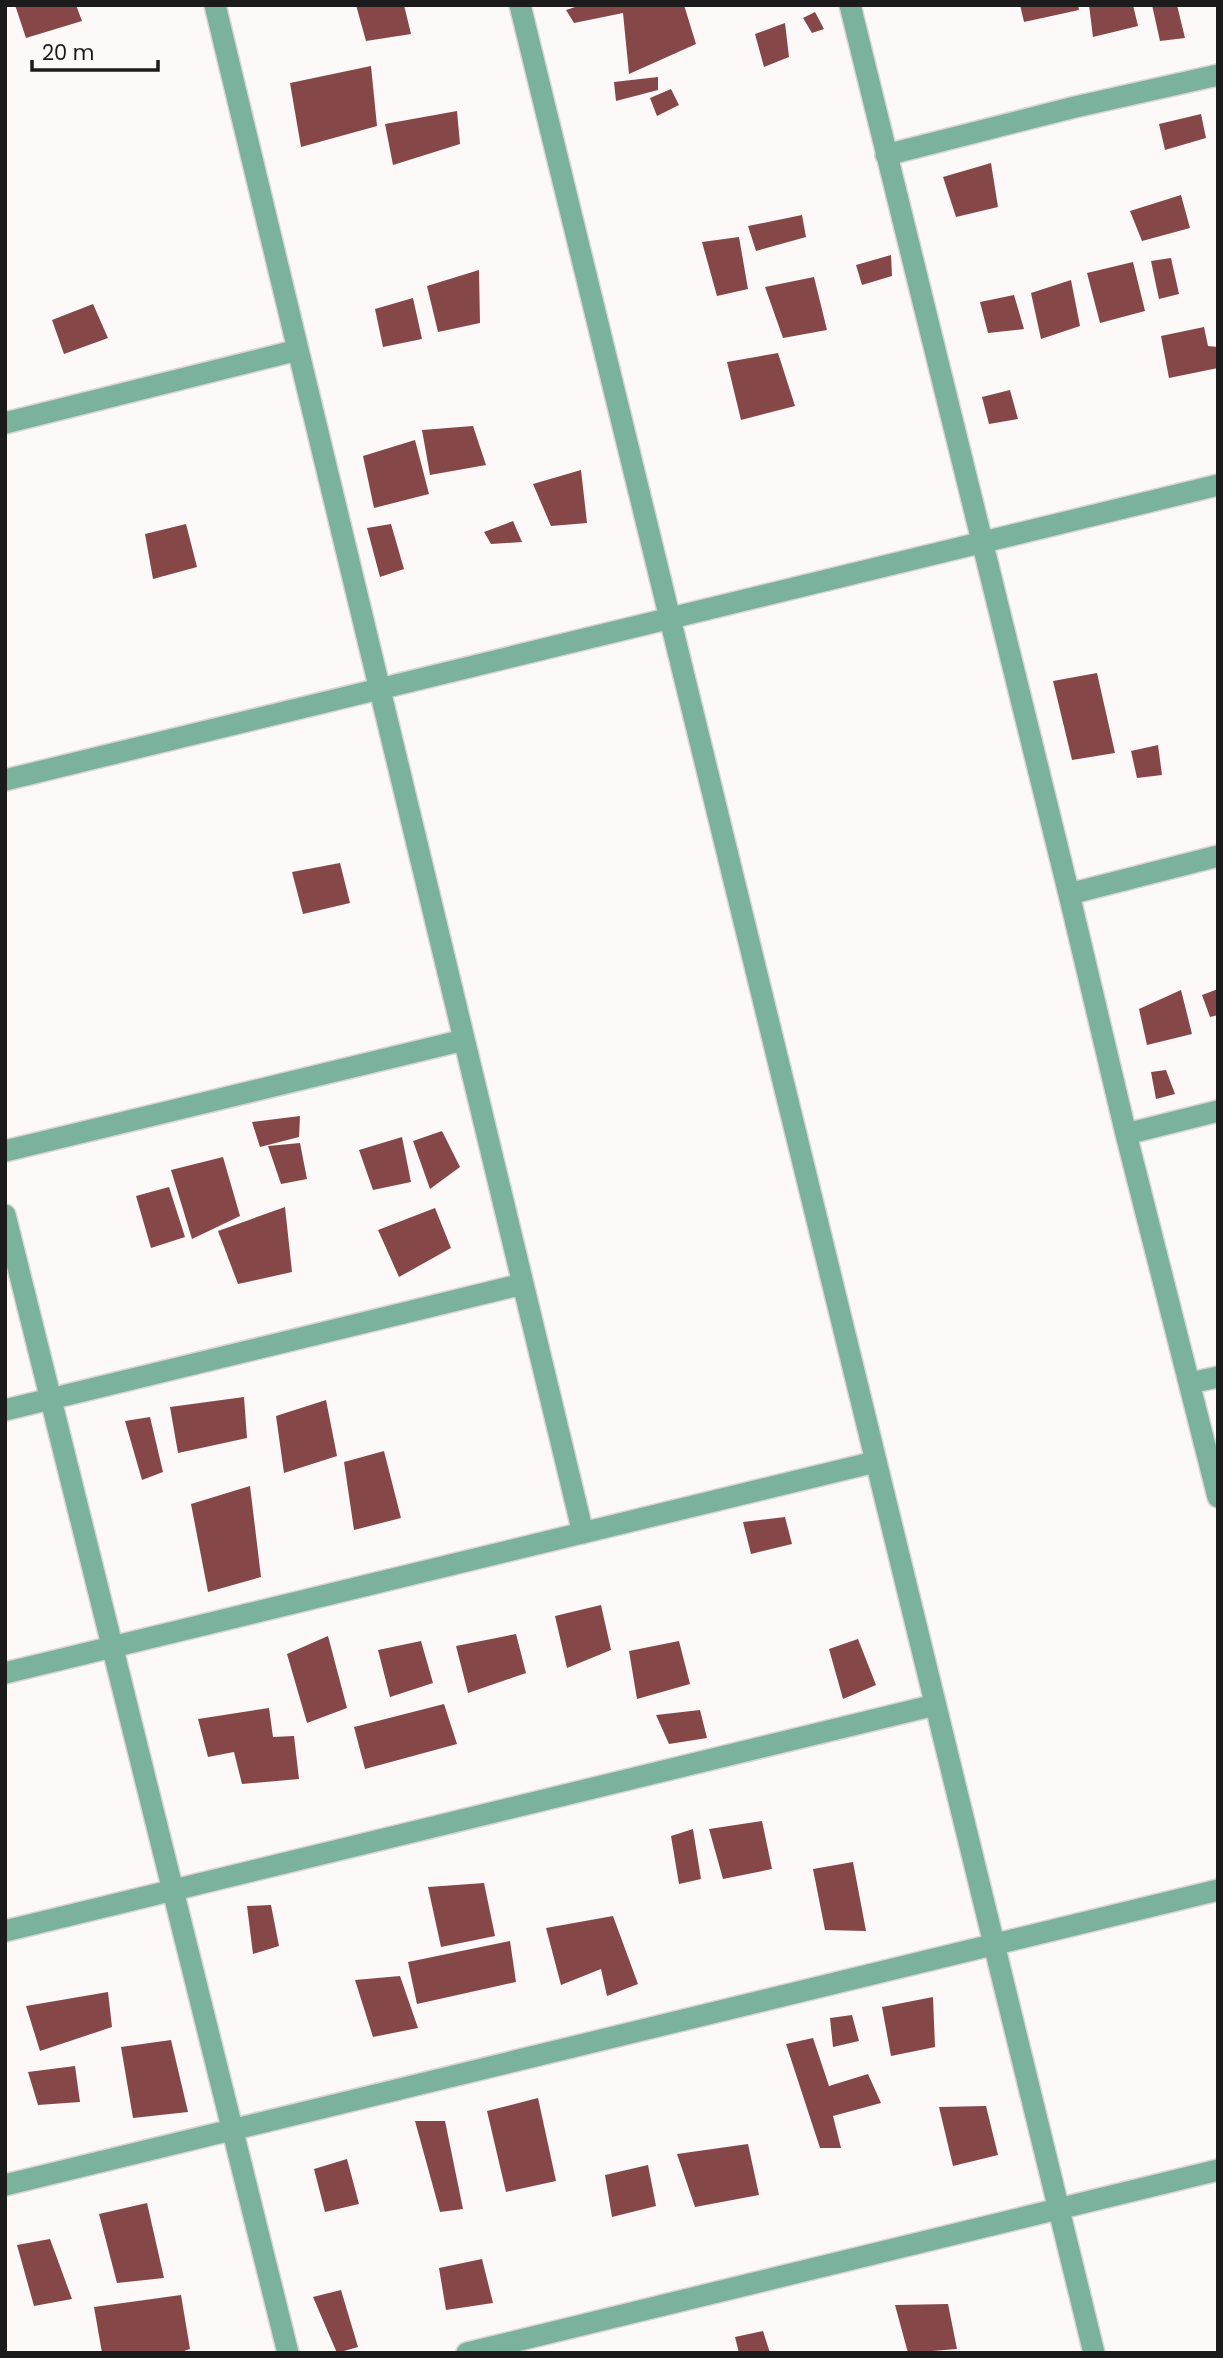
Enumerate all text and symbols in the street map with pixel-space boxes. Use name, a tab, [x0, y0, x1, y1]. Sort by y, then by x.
scale bar	[32, 28, 158, 72]
text: 20 m	[42, 38, 95, 67]

